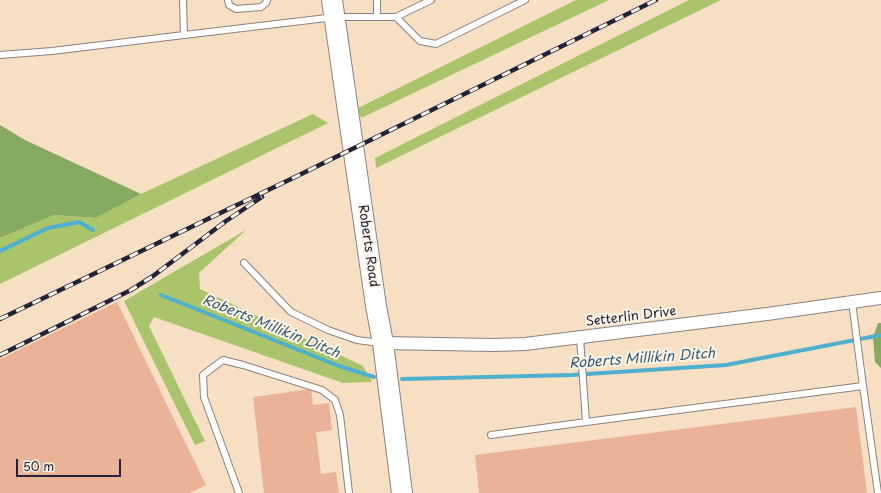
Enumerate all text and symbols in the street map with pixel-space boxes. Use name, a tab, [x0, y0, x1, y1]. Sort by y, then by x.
street label: Roberts Road	[354, 204, 382, 288]
water label: Roberts Millikin Ditch	[200, 292, 342, 362]
street label: Setterlin Drive	[585, 304, 677, 330]
water label: Roberts Millikin Ditch	[569, 346, 715, 372]
scale bar	[18, 451, 123, 477]
text: 50 m	[23, 457, 54, 475]

